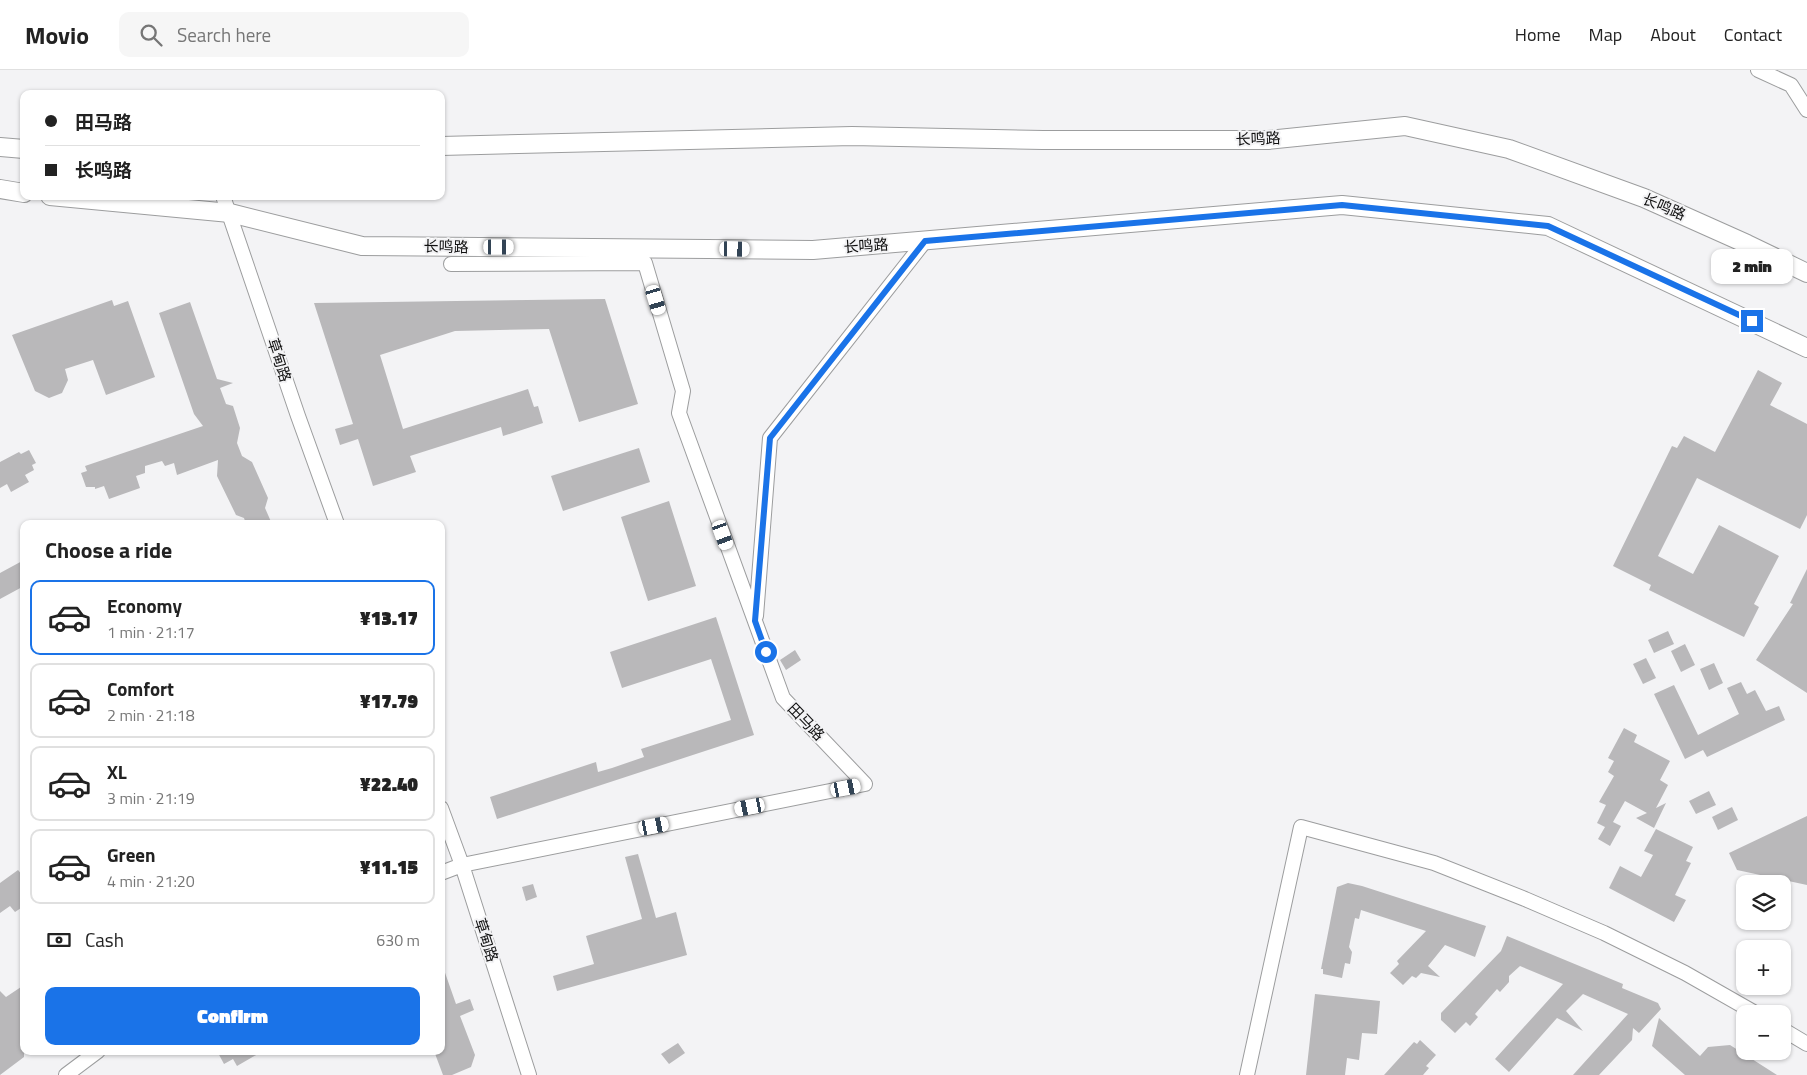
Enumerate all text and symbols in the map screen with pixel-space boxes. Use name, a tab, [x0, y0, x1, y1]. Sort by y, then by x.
search box	[119, 12, 469, 57]
text: Movio	[25, 17, 89, 53]
text: Search here	[177, 20, 271, 49]
icon: search	[137, 21, 165, 49]
text: Home	[1515, 21, 1561, 48]
text: Map	[1589, 21, 1622, 48]
text: About	[1650, 21, 1696, 48]
text: Contact	[1724, 21, 1782, 48]
text: 田马路	[75, 107, 132, 136]
street label: 长鸣路	[1235, 126, 1281, 151]
text: 长鸣路	[75, 155, 132, 184]
street label: 长鸣路	[1639, 187, 1689, 226]
street label: 长鸣路	[843, 232, 889, 259]
street label: 长鸣路	[423, 235, 469, 258]
car	[484, 240, 514, 255]
car	[719, 241, 750, 257]
callout: 2 min	[1711, 248, 1793, 284]
text: 2 min	[1732, 254, 1772, 278]
car	[644, 283, 667, 317]
route end	[1741, 310, 1763, 332]
street label: 草甸路	[262, 335, 297, 385]
car	[710, 518, 735, 552]
text: Choose a ride	[45, 533, 172, 567]
text: Economy	[107, 591, 182, 620]
icon: car	[47, 595, 92, 640]
text: ¥13.17	[360, 603, 418, 632]
text: 1 min · 21:17	[107, 620, 195, 644]
route start	[755, 641, 777, 663]
text: Comfort	[107, 674, 174, 703]
icon: car	[47, 678, 92, 723]
text: ¥17.79	[360, 686, 418, 715]
street label: 田马路	[782, 697, 830, 746]
text: 2 min · 21:18	[107, 703, 195, 727]
text: XL	[107, 757, 127, 786]
icon: car	[47, 761, 92, 806]
text: ¥22.40	[360, 769, 418, 798]
car	[829, 778, 862, 798]
text: 3 min · 21:19	[107, 786, 195, 810]
car	[733, 797, 766, 817]
car	[637, 816, 670, 836]
text: Green	[107, 840, 156, 869]
icon: car	[47, 844, 92, 889]
text: ¥11.15	[360, 852, 418, 881]
text: 4 min · 21:20	[107, 869, 195, 893]
map controls	[1736, 875, 1791, 1060]
button: layers	[1736, 875, 1791, 930]
street label: 草甸路	[469, 915, 504, 965]
text: Cash	[85, 925, 124, 954]
icon: cash	[45, 926, 73, 954]
text: 630 m	[376, 928, 420, 952]
button: +	[1736, 940, 1791, 995]
button: Confirm	[45, 987, 420, 1045]
button: −	[1736, 1005, 1791, 1060]

